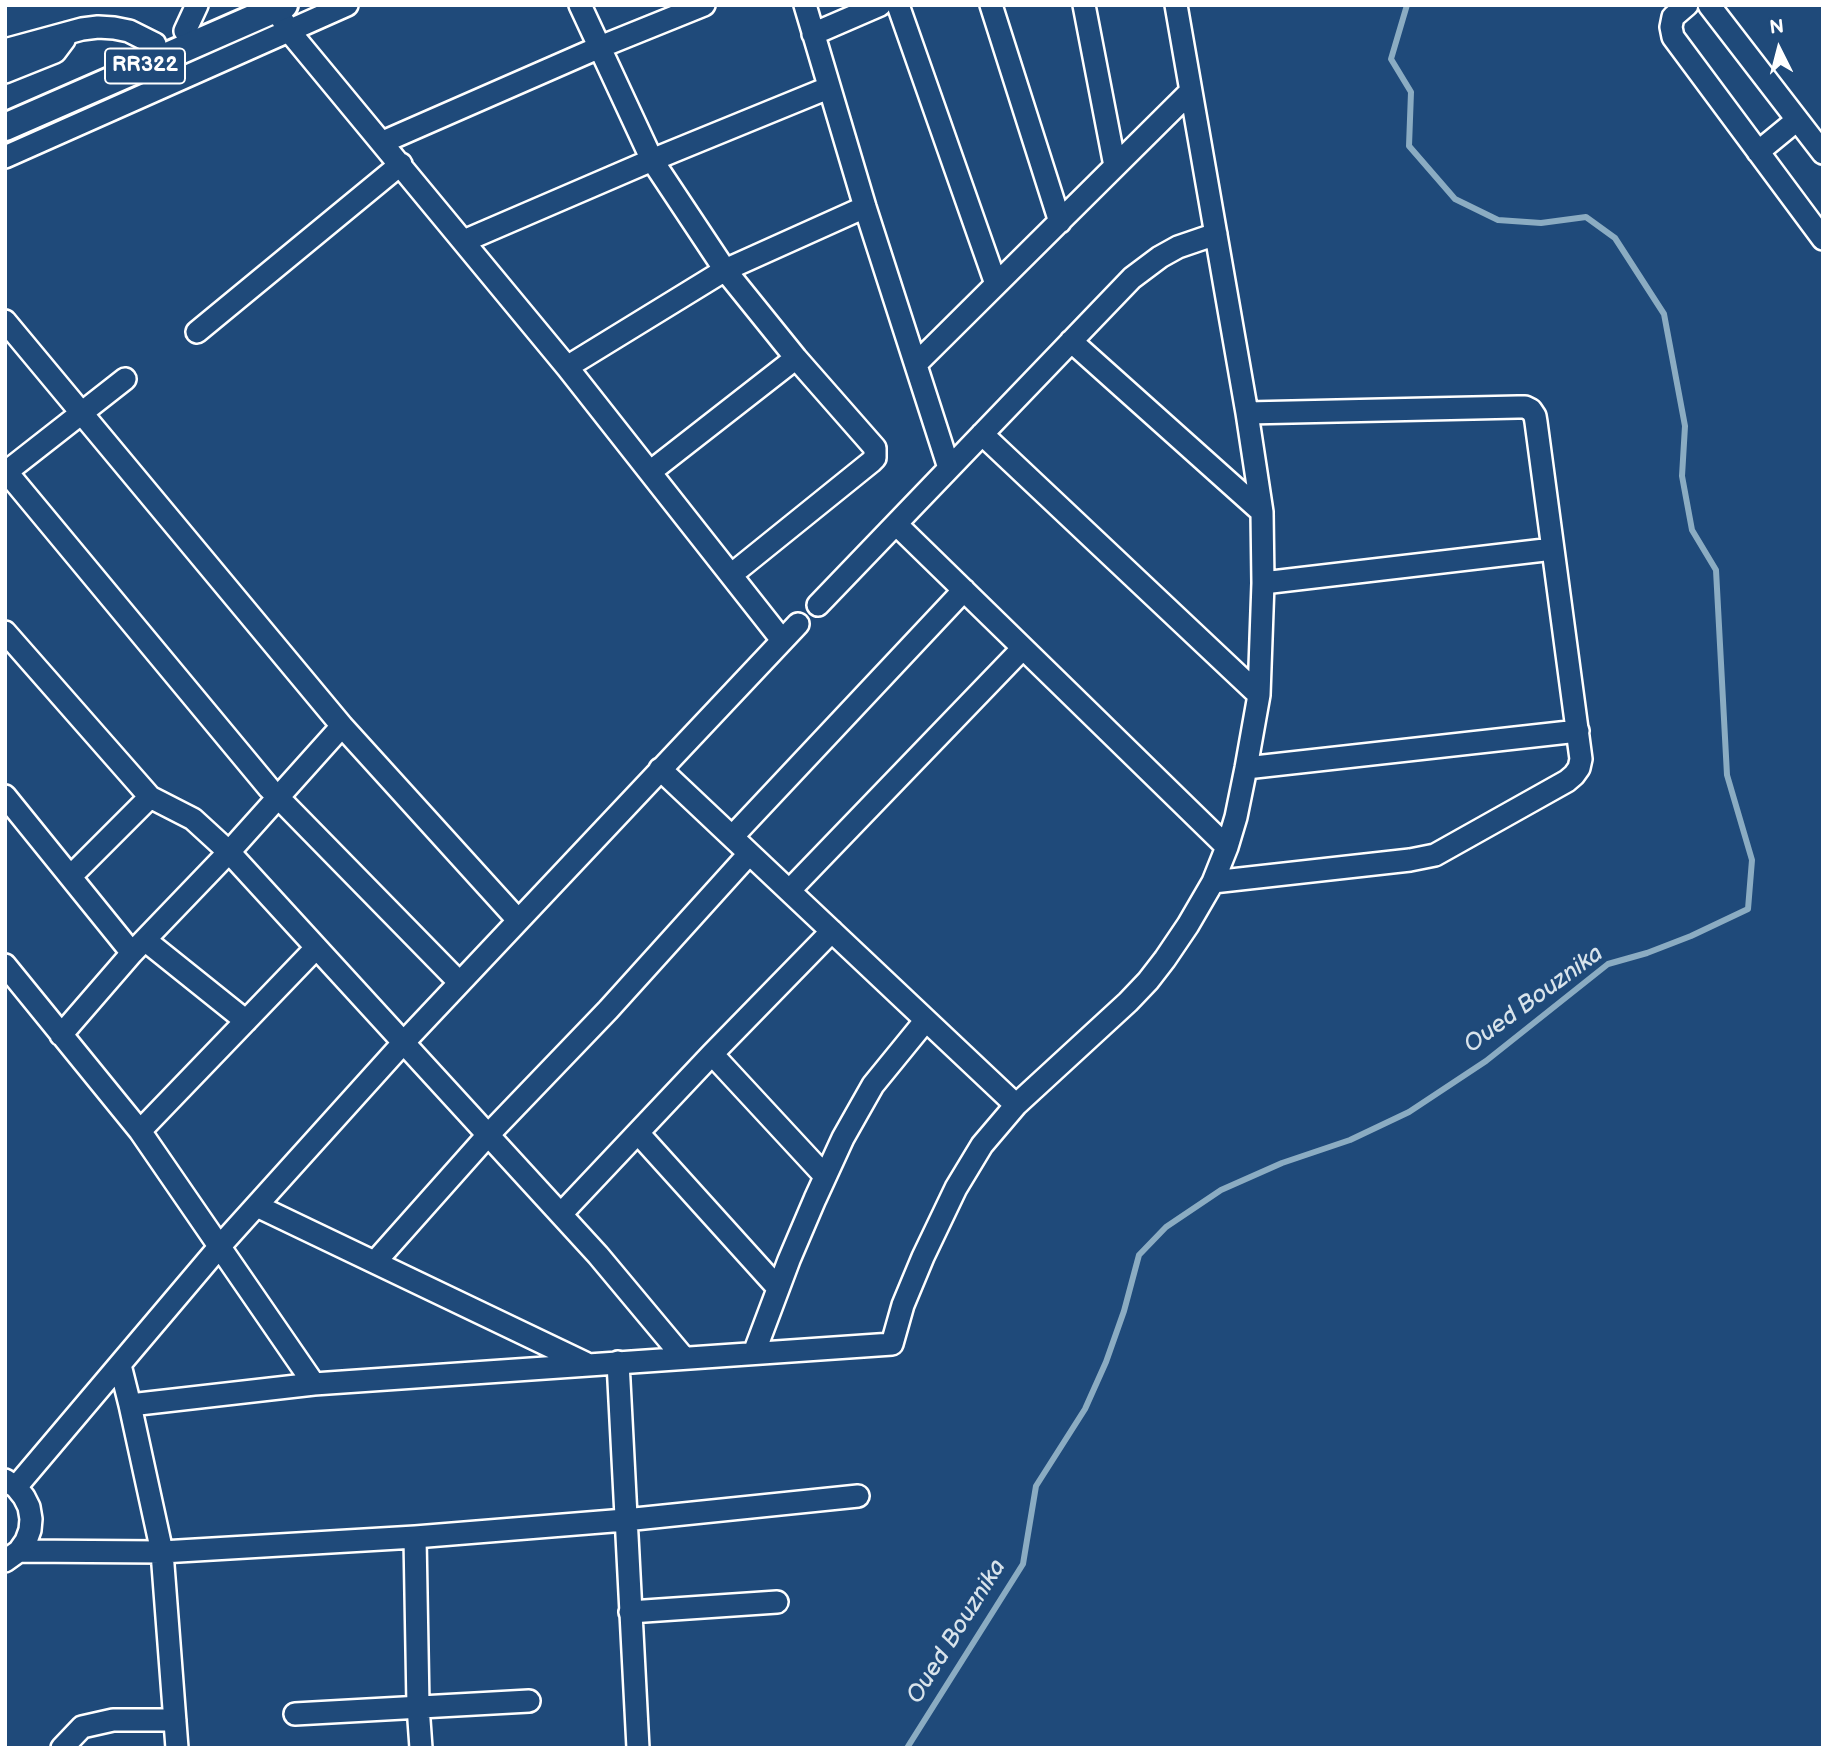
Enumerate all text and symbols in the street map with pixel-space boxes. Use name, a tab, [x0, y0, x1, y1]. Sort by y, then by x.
north arrow	[1744, 14, 1814, 84]
text: N	[1768, 15, 1785, 40]
road number: RR322	[105, 48, 185, 84]
water label: Oued Bouznika	[1459, 940, 1609, 1060]
water label: Oued Bouznika	[901, 1554, 1013, 1710]

